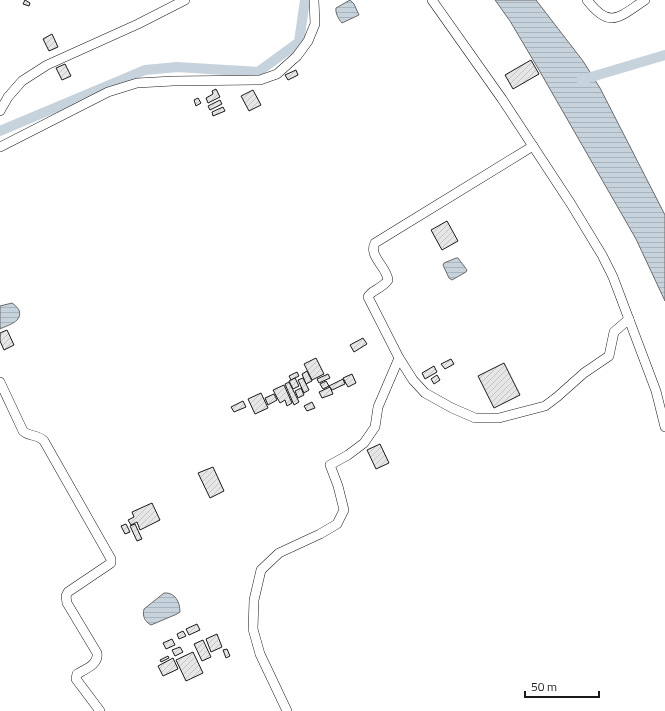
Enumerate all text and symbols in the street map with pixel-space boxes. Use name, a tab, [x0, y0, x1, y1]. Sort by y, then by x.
scale bar	[525, 673, 599, 699]
text: 50 m	[531, 677, 557, 696]

